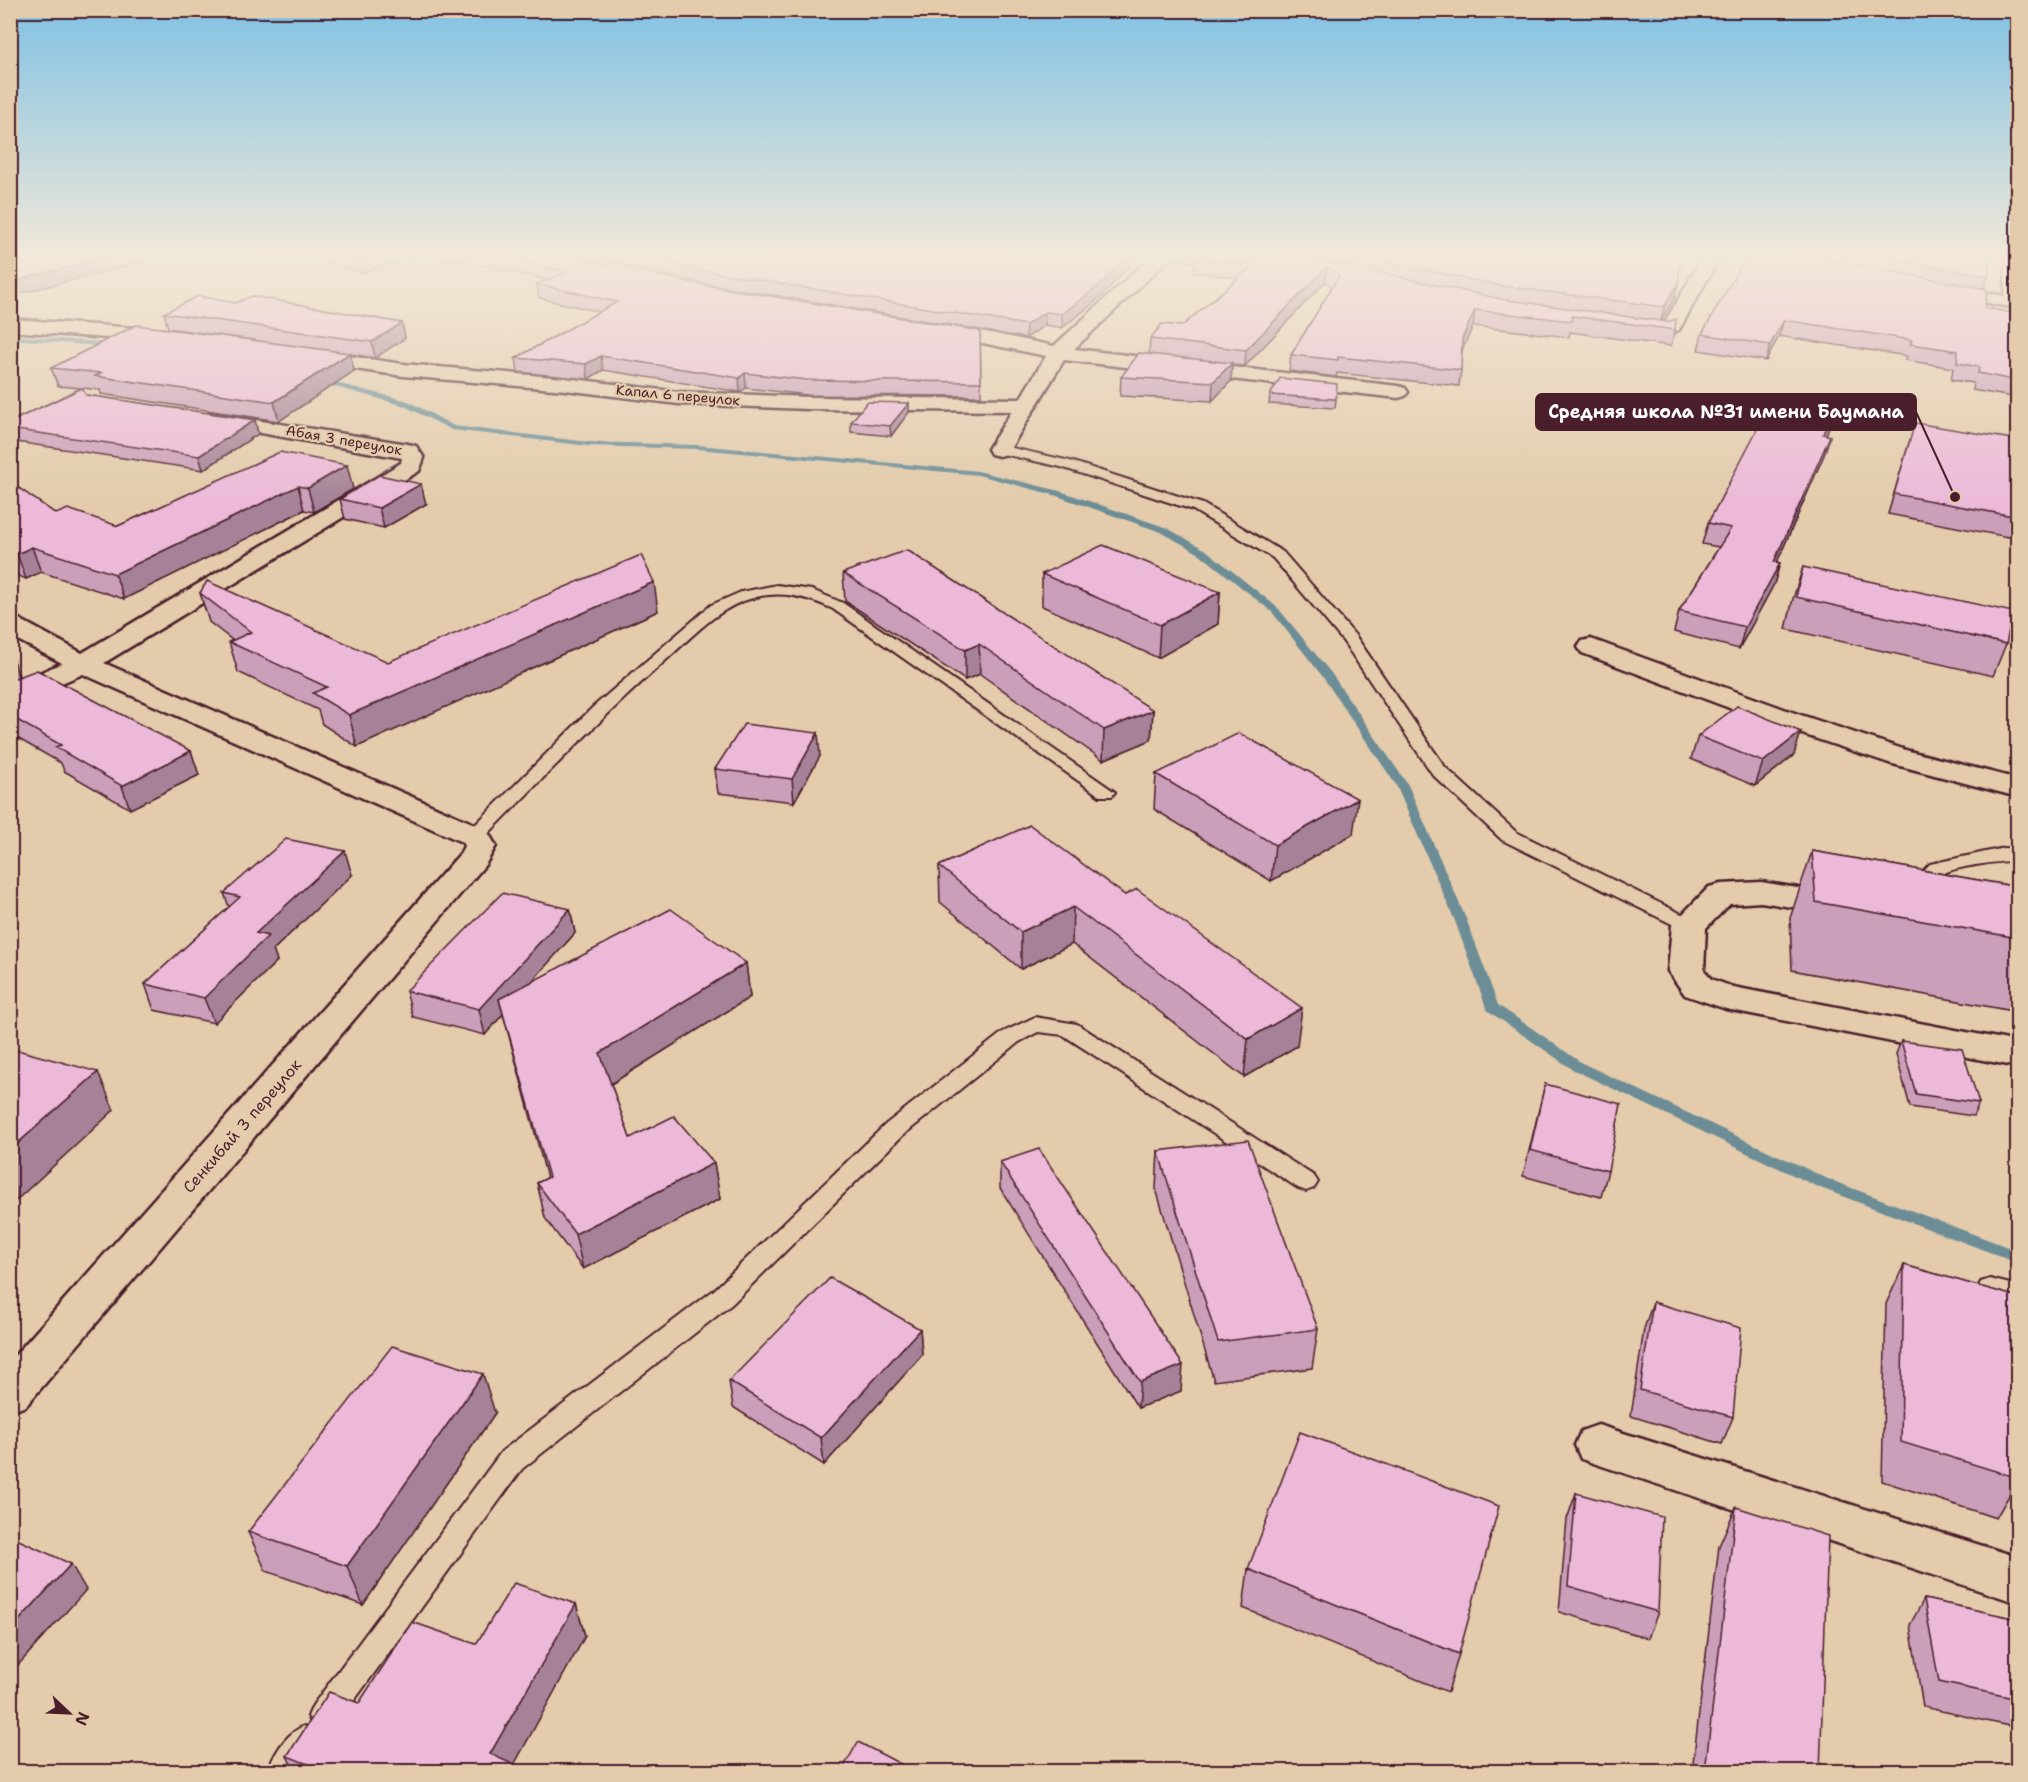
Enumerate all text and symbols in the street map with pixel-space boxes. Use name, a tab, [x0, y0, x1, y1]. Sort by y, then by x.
street label: Капал 6 переулок	[615, 381, 741, 409]
callout: Средняя школа №31 имени Баумана	[1536, 394, 1916, 430]
text: Средняя школа №31 имени Баумана	[1548, 400, 1905, 424]
street label: Абая 3 переулок	[285, 421, 404, 459]
street label: Сенкибай 3 переулок	[178, 1054, 306, 1197]
north arrow	[39, 1683, 99, 1743]
text: N	[70, 1709, 94, 1729]

